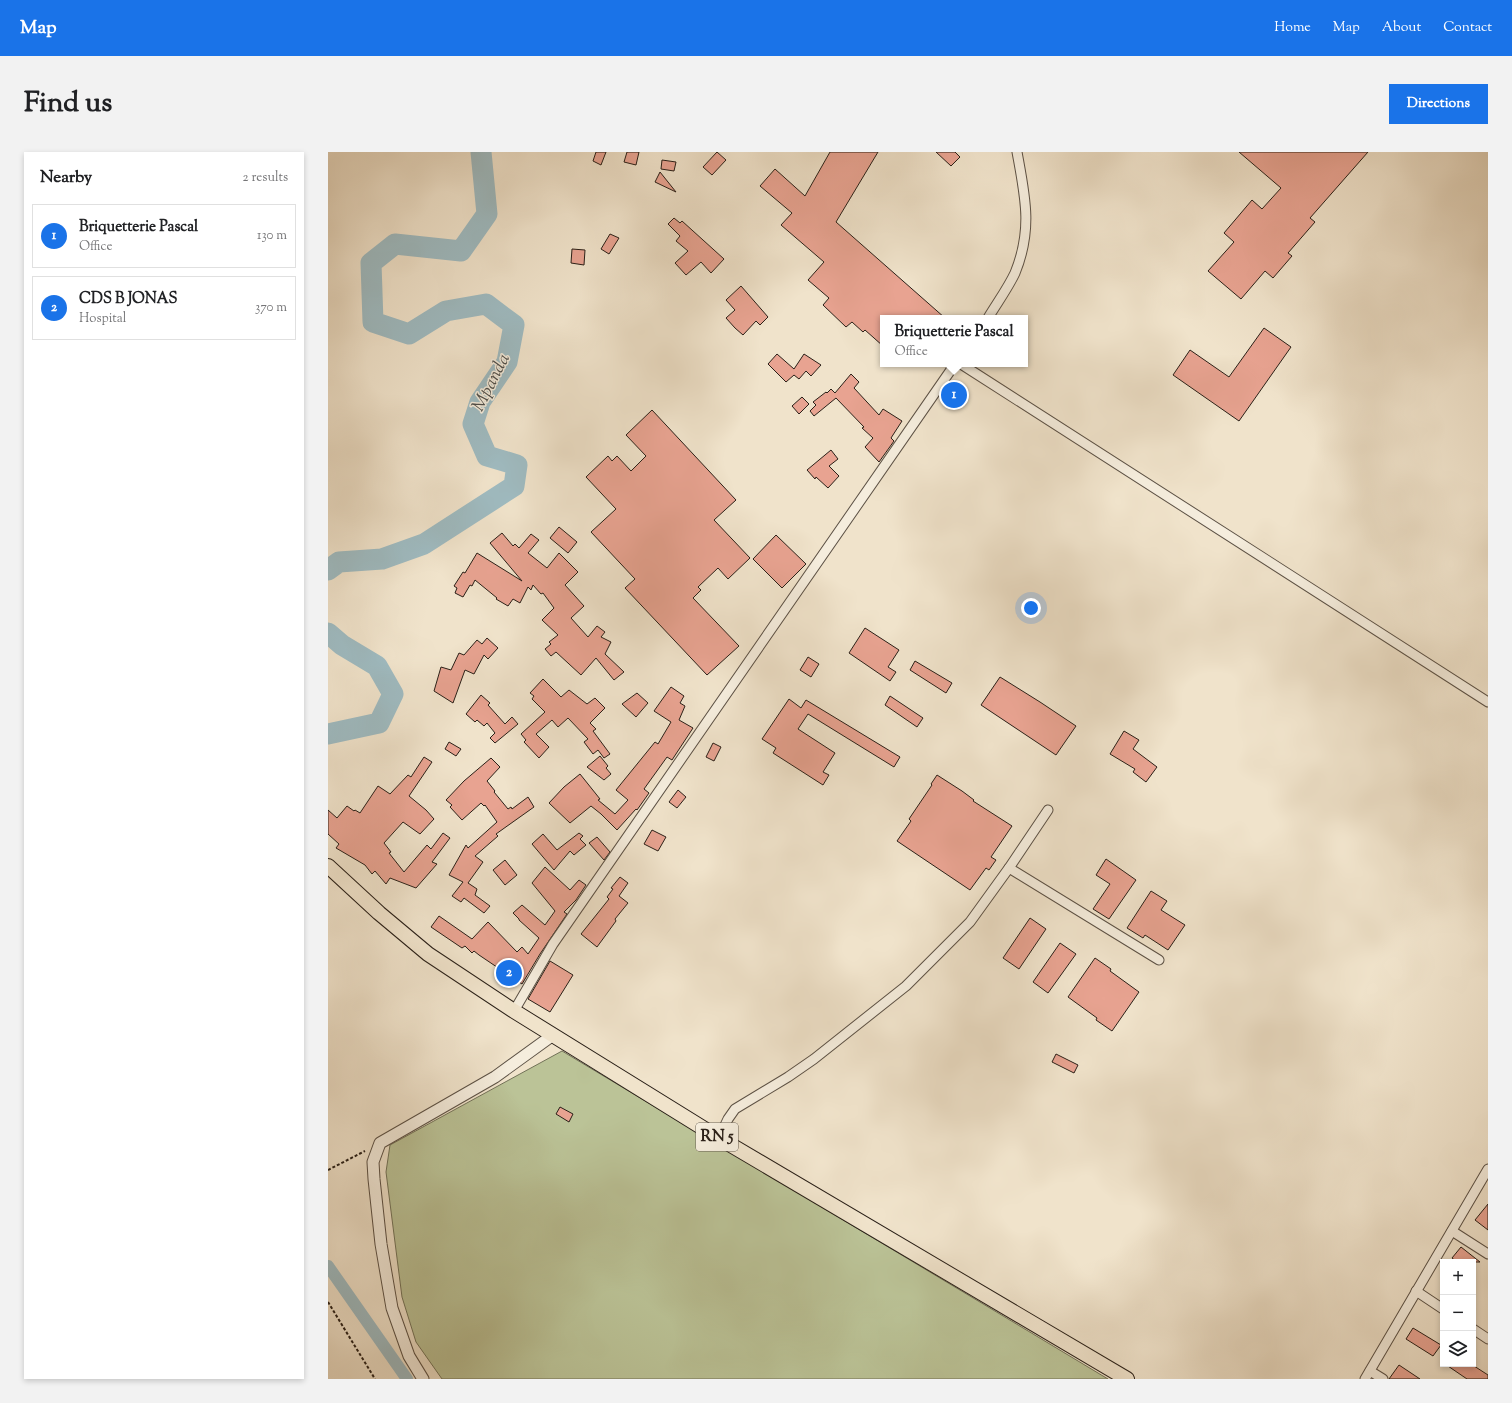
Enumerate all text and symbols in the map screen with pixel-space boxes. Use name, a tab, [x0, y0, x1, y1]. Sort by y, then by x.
text: Map	[20, 15, 57, 42]
text: Home	[1274, 18, 1311, 38]
text: Map	[1333, 18, 1360, 38]
text: About	[1382, 18, 1421, 38]
text: Contact	[1443, 18, 1492, 38]
text: Find us	[24, 84, 112, 124]
button: Directions	[1389, 84, 1488, 124]
text: Nearby	[40, 166, 92, 190]
text: 2 results	[243, 169, 288, 187]
text: Briquetterie Pascal	[79, 217, 198, 238]
text: 1	[52, 227, 56, 245]
text: 130 m	[257, 227, 287, 245]
text: Office	[79, 238, 112, 256]
text: CDS B JONAS	[79, 289, 177, 310]
text: 2	[51, 299, 57, 317]
text: 370 m	[255, 299, 287, 317]
text: Hospital	[79, 310, 126, 328]
popup	[880, 315, 1028, 367]
text: Briquetterie Pascal	[894, 322, 1014, 343]
text: Office	[894, 343, 928, 361]
water label: Mpanda	[466, 350, 518, 416]
pin: 1	[941, 380, 967, 410]
your location	[1021, 598, 1041, 618]
pin: 2	[496, 958, 522, 988]
road number: RN 5	[696, 1123, 738, 1151]
map controls	[1440, 1259, 1476, 1367]
button: +	[1440, 1259, 1476, 1295]
button: −	[1440, 1295, 1476, 1331]
button: layers	[1440, 1331, 1476, 1367]

